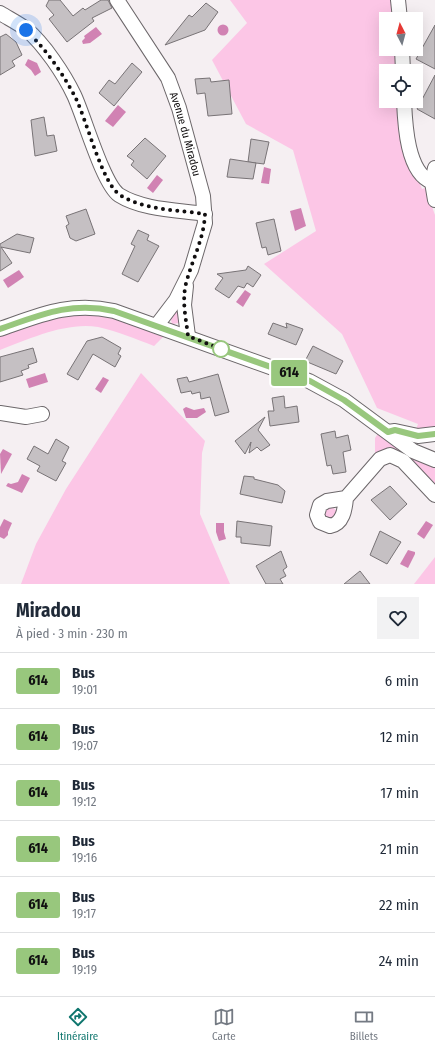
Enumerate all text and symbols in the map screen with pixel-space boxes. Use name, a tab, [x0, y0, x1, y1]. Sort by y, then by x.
north arrow	[379, 12, 423, 56]
map controls	[379, 12, 423, 108]
your location	[16, 20, 36, 40]
button: locate	[379, 64, 423, 108]
street label: Avenue du Miradou	[167, 90, 204, 178]
unlabelled marker	[212, 340, 230, 358]
line badge: 614	[266, 360, 312, 386]
text: 614	[279, 364, 299, 381]
button: heart	[377, 597, 419, 639]
text: Miradou	[16, 599, 81, 622]
text: À pied · 3 min · 230 m	[16, 626, 128, 641]
text: Bus	[72, 664, 95, 682]
text: 614	[28, 672, 48, 689]
text: 6 min	[385, 672, 419, 690]
text: 19:01	[72, 682, 98, 697]
text: Bus	[72, 720, 95, 738]
text: 614	[28, 728, 48, 745]
text: 12 min	[380, 728, 419, 746]
text: 19:07	[72, 738, 98, 753]
text: Bus	[72, 776, 95, 794]
text: 614	[28, 784, 48, 801]
text: 17 min	[380, 784, 419, 802]
text: 19:12	[72, 794, 96, 809]
text: Bus	[72, 832, 95, 850]
text: 614	[28, 840, 48, 857]
text: 21 min	[380, 840, 419, 858]
text: 19:16	[72, 850, 97, 865]
text: Bus	[72, 888, 95, 906]
text: 614	[28, 896, 48, 913]
text: 22 min	[379, 896, 419, 914]
text: 19:17	[72, 906, 96, 921]
text: Bus	[72, 944, 95, 962]
text: 614	[28, 952, 48, 969]
text: 24 min	[379, 952, 419, 970]
text: 19:19	[72, 962, 97, 977]
tab: Itinéraire	[57, 1006, 98, 1043]
tab: Carte	[212, 1006, 236, 1043]
tab: Billets	[350, 1006, 378, 1043]

